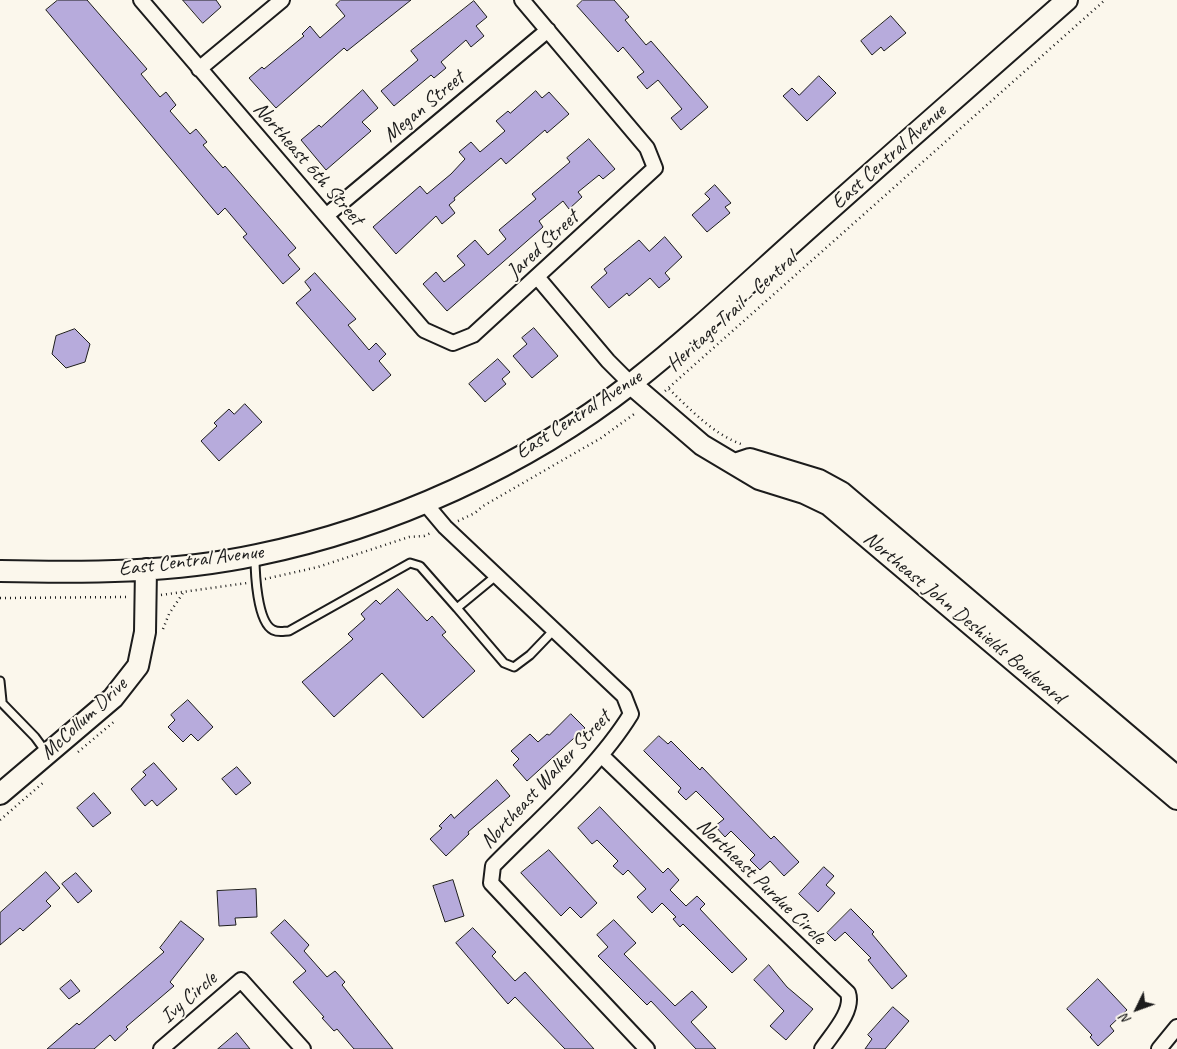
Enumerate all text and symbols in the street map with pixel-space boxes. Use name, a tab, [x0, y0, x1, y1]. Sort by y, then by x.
street label: Megan Street	[378, 66, 470, 148]
street label: Northeast 6th Street	[248, 97, 368, 231]
street label: East Central Avenue	[827, 99, 951, 215]
street label: Jared Street	[502, 205, 584, 285]
street label: Heritage Trail - Central	[662, 247, 802, 377]
street label: East Central Avenue	[511, 365, 647, 465]
street label: Northeast John Deshields Boulevard	[858, 526, 1070, 710]
street label: East Central Avenue	[117, 540, 265, 582]
street label: McCollum Drive	[35, 672, 133, 766]
street label: Northeast Walker Street	[476, 706, 616, 854]
street label: Northeast Purdue Circle	[691, 814, 831, 950]
street label: Ivy Circle	[156, 967, 222, 1029]
north arrow	[1112, 984, 1162, 1034]
text: N	[1116, 1010, 1135, 1028]

